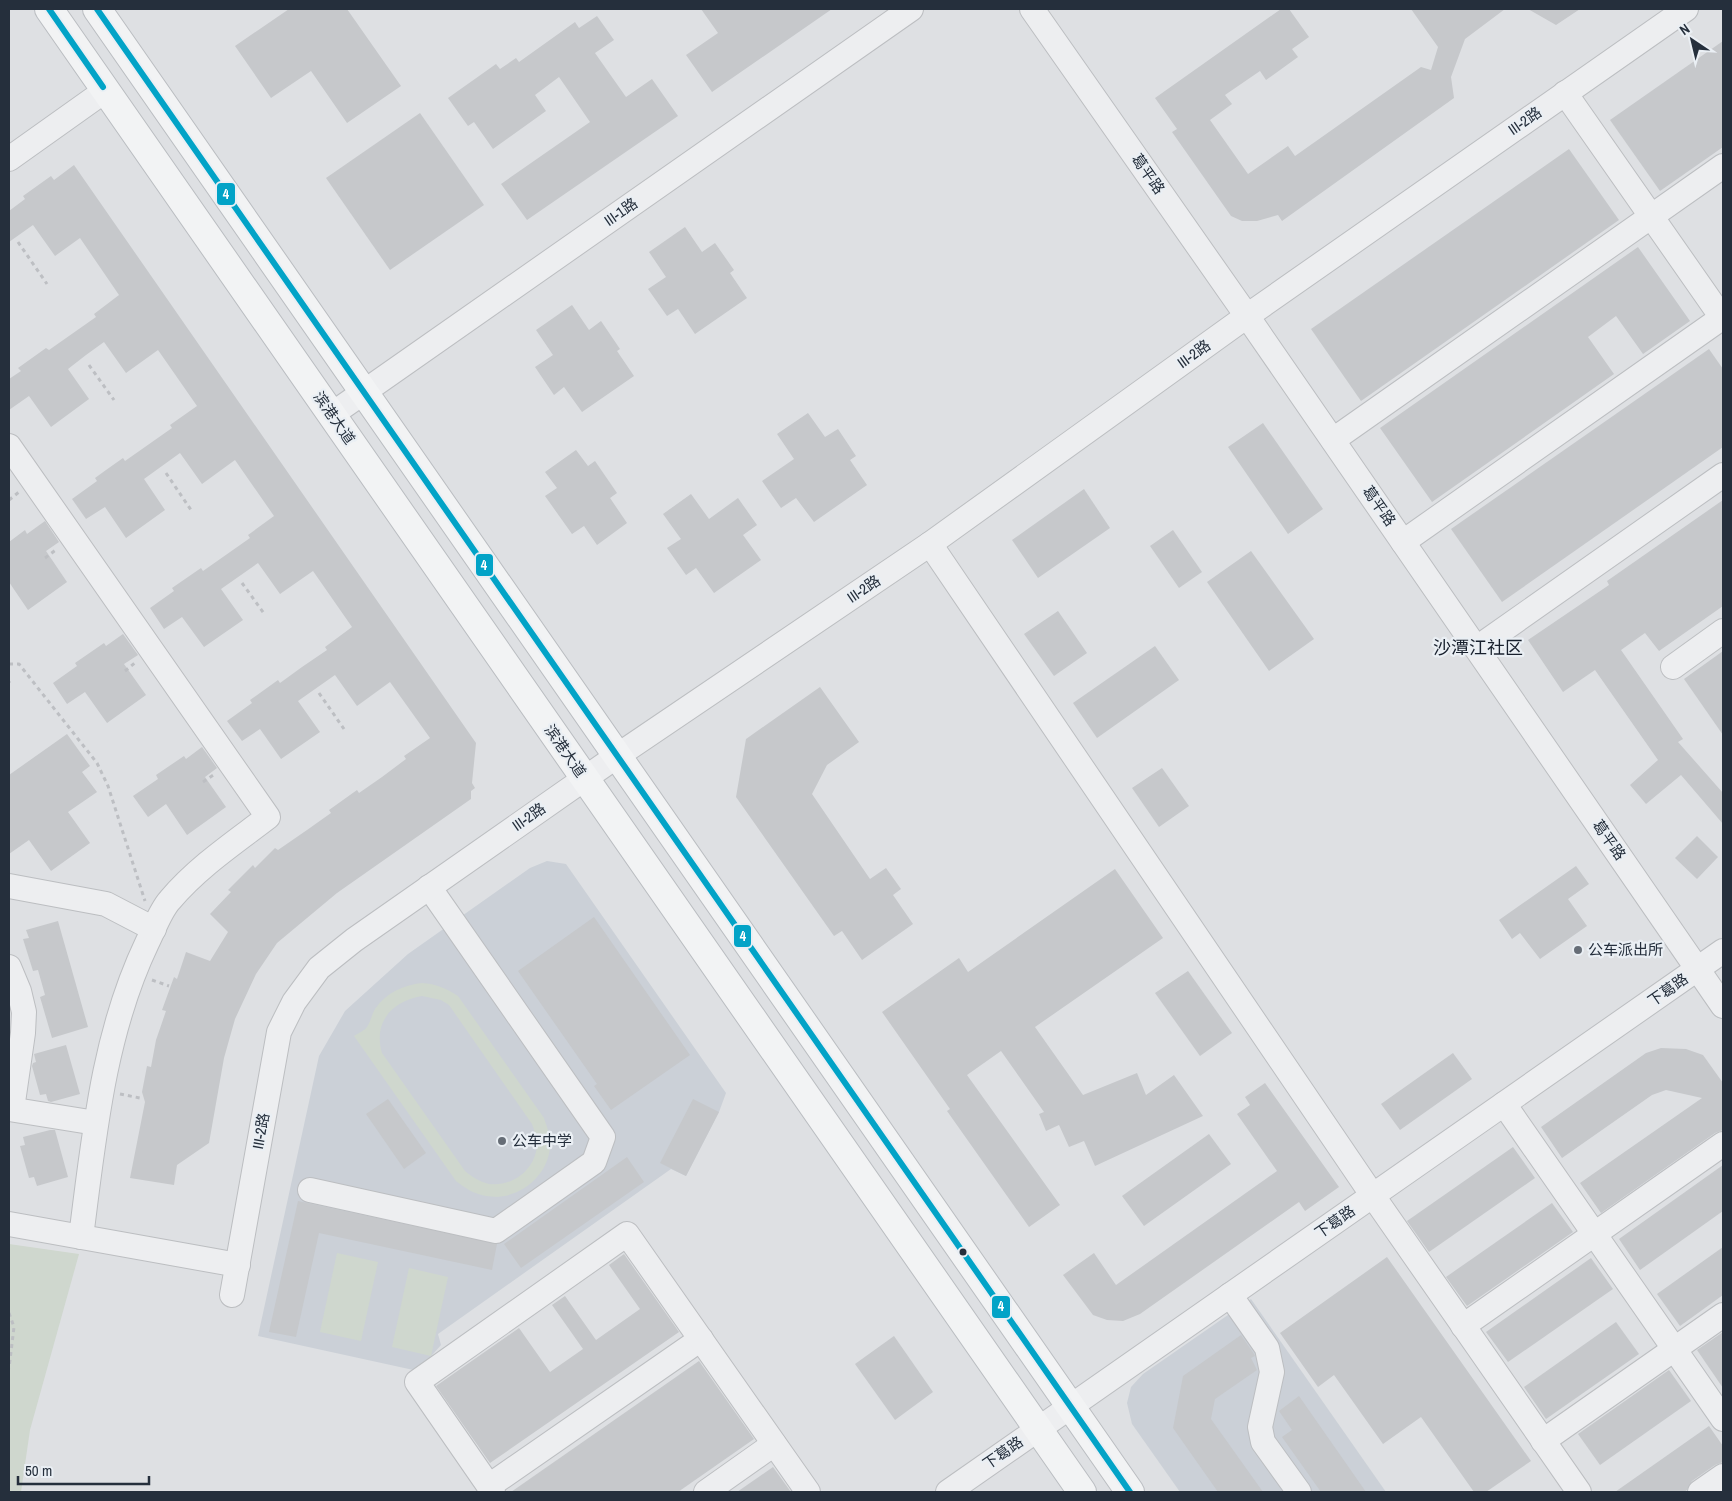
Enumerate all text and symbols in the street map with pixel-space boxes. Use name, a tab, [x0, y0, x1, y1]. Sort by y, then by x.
north arrow	[1667, 15, 1717, 65]
text: N	[1676, 20, 1693, 39]
street label: III-2路	[1504, 102, 1546, 140]
street label: 葛平路	[1127, 149, 1170, 198]
line badge: 4	[216, 182, 236, 206]
text: 4	[223, 185, 230, 203]
street label: III-1路	[600, 193, 642, 231]
street label: III-2路	[1173, 334, 1215, 373]
street label: 滨港大道	[309, 387, 360, 448]
street label: 葛平路	[1358, 481, 1401, 530]
line badge: 4	[475, 553, 494, 577]
text: 4	[481, 556, 488, 574]
street label: III-2路	[843, 570, 885, 607]
district label: 沙潭江社区	[1433, 635, 1523, 660]
street label: 滨港大道	[540, 720, 591, 781]
street label: III-2路	[508, 798, 550, 836]
street label: 葛平路	[1588, 815, 1631, 864]
line badge: 4	[733, 924, 752, 948]
text: 4	[740, 927, 747, 945]
place label: 公车派出所	[1588, 939, 1663, 960]
marker: 公车派出所	[1572, 944, 1584, 956]
street label: 下葛路	[1643, 968, 1692, 1011]
street label: III-2路	[247, 1111, 274, 1151]
place label: 公车中学	[512, 1130, 572, 1151]
marker: 公车中学	[496, 1135, 508, 1147]
street label: 下葛路	[1310, 1200, 1359, 1243]
unlabelled marker	[958, 1247, 968, 1257]
line badge: 4	[991, 1295, 1011, 1319]
text: 4	[998, 1297, 1005, 1315]
street label: 下葛路	[978, 1431, 1027, 1474]
scale bar	[18, 1454, 149, 1486]
text: 50 m	[25, 1460, 52, 1481]

